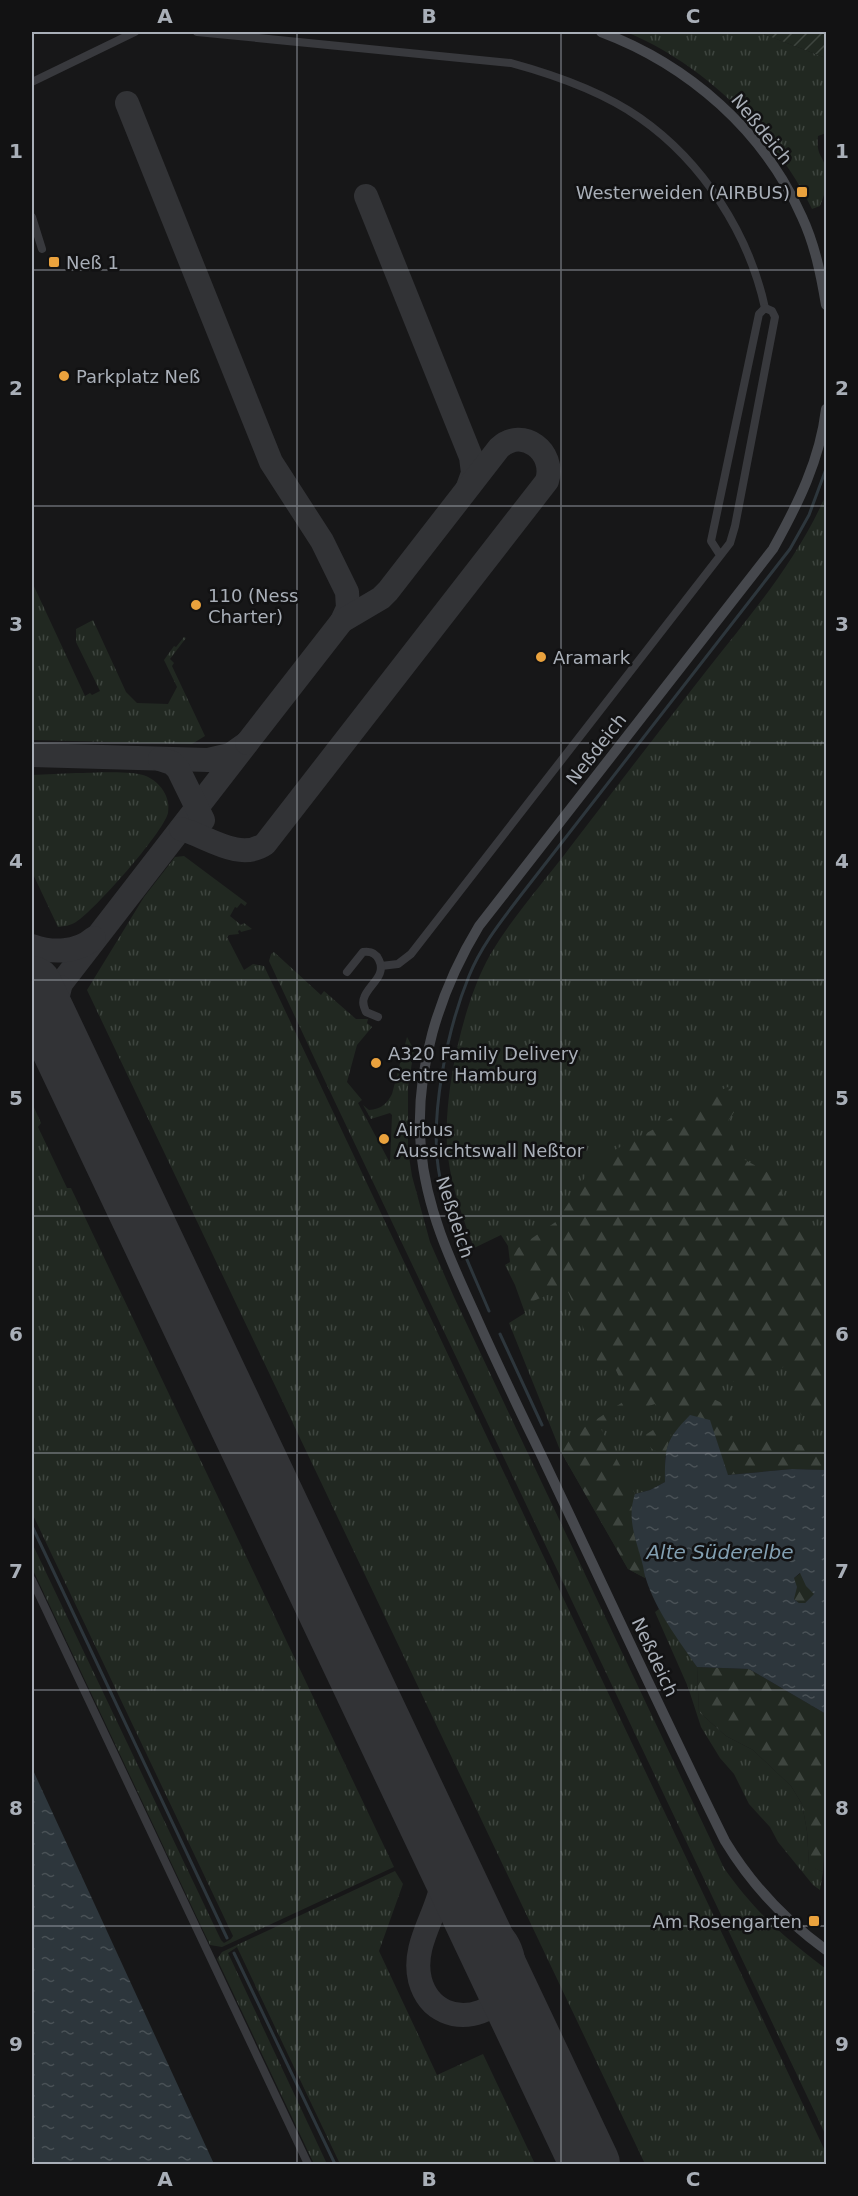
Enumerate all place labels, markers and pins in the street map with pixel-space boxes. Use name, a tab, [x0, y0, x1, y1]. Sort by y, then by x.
place label: Westerweiden (AIRBUS)	[576, 182, 790, 203]
marker: Westerweiden (AIRBUS)	[795, 185, 809, 199]
place label: Neß 1	[66, 252, 119, 273]
marker: Neß 1	[47, 255, 61, 269]
place label: Parkplatz Neß	[76, 366, 200, 387]
marker: Parkplatz Neß	[57, 369, 71, 383]
place label: 110 (Ness Charter)	[208, 585, 298, 627]
marker: 110 (Ness Charter)	[189, 598, 203, 612]
place label: Aramark	[553, 647, 631, 668]
marker: Aramark	[534, 650, 548, 664]
place label: A320 Family Delivery Centre Hamburg	[388, 1043, 579, 1085]
marker: A320 Family Delivery Centre Hamburg	[369, 1056, 383, 1070]
place label: Airbus Aussichtswall Neßtor	[396, 1119, 585, 1161]
marker: Airbus Aussichtswall Neßtor	[377, 1132, 391, 1146]
place label: Am Rosengarten	[652, 1911, 802, 1932]
marker: Am Rosengarten	[807, 1914, 821, 1928]

